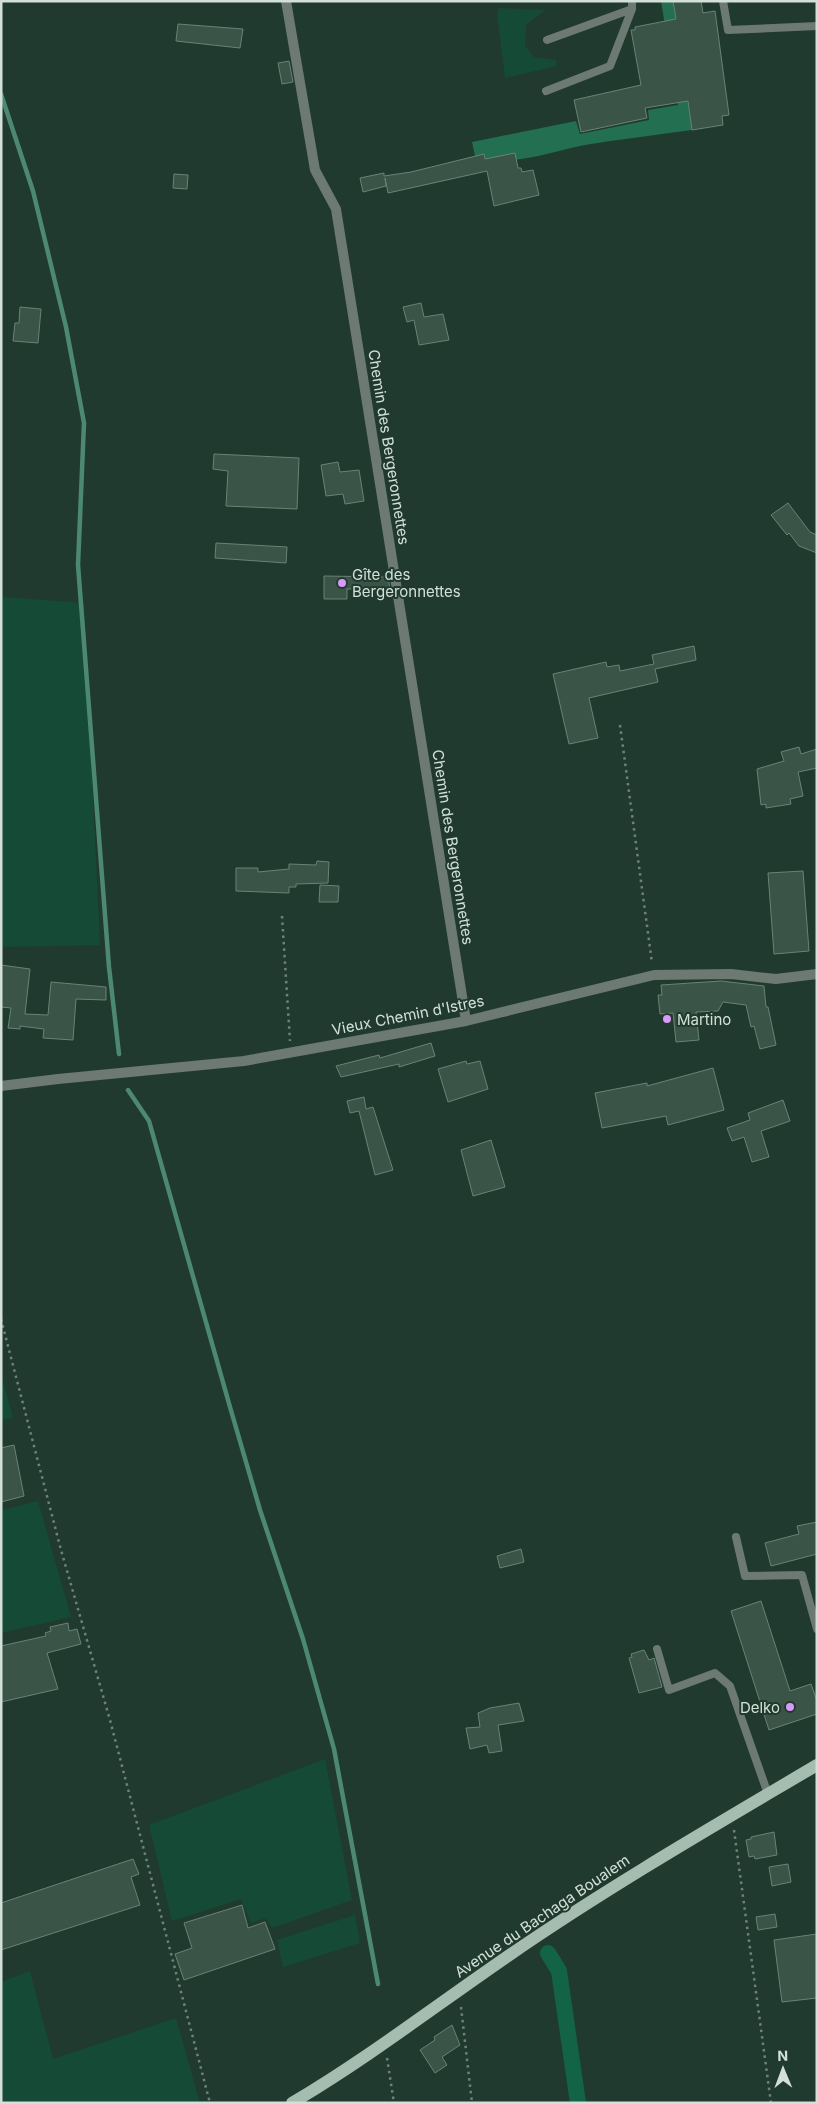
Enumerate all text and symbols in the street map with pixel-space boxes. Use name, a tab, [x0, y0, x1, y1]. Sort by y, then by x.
street label: Chemin des Bergeronnettes	[364, 348, 414, 546]
place label: Gîte des Bergeronnettes	[352, 565, 461, 601]
marker: Gîte des Bergeronnettes	[336, 577, 348, 589]
street label: Chemin des Bergeronnettes	[428, 748, 478, 946]
street label: Vieux Chemin d'Istres	[330, 991, 486, 1039]
place label: Martino	[677, 1010, 731, 1029]
marker: Martino	[661, 1013, 673, 1025]
place label: Delko	[740, 1698, 780, 1717]
marker: Delko	[784, 1701, 796, 1713]
street label: Avenue du Bachaga Boualem	[451, 1850, 633, 1982]
north arrow	[758, 2044, 808, 2094]
text: N	[777, 2047, 788, 2064]

